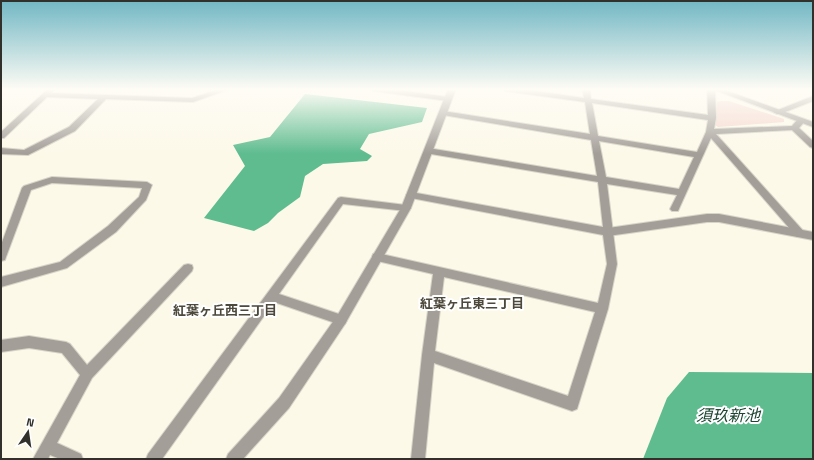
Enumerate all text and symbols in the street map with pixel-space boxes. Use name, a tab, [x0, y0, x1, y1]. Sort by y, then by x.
district label: 紅葉ヶ丘東三丁目	[420, 293, 524, 313]
district label: 紅葉ヶ丘西三丁目	[173, 300, 277, 320]
water label: 須玖新池	[696, 403, 762, 427]
north arrow	[8, 412, 48, 452]
text: N	[25, 414, 36, 431]

